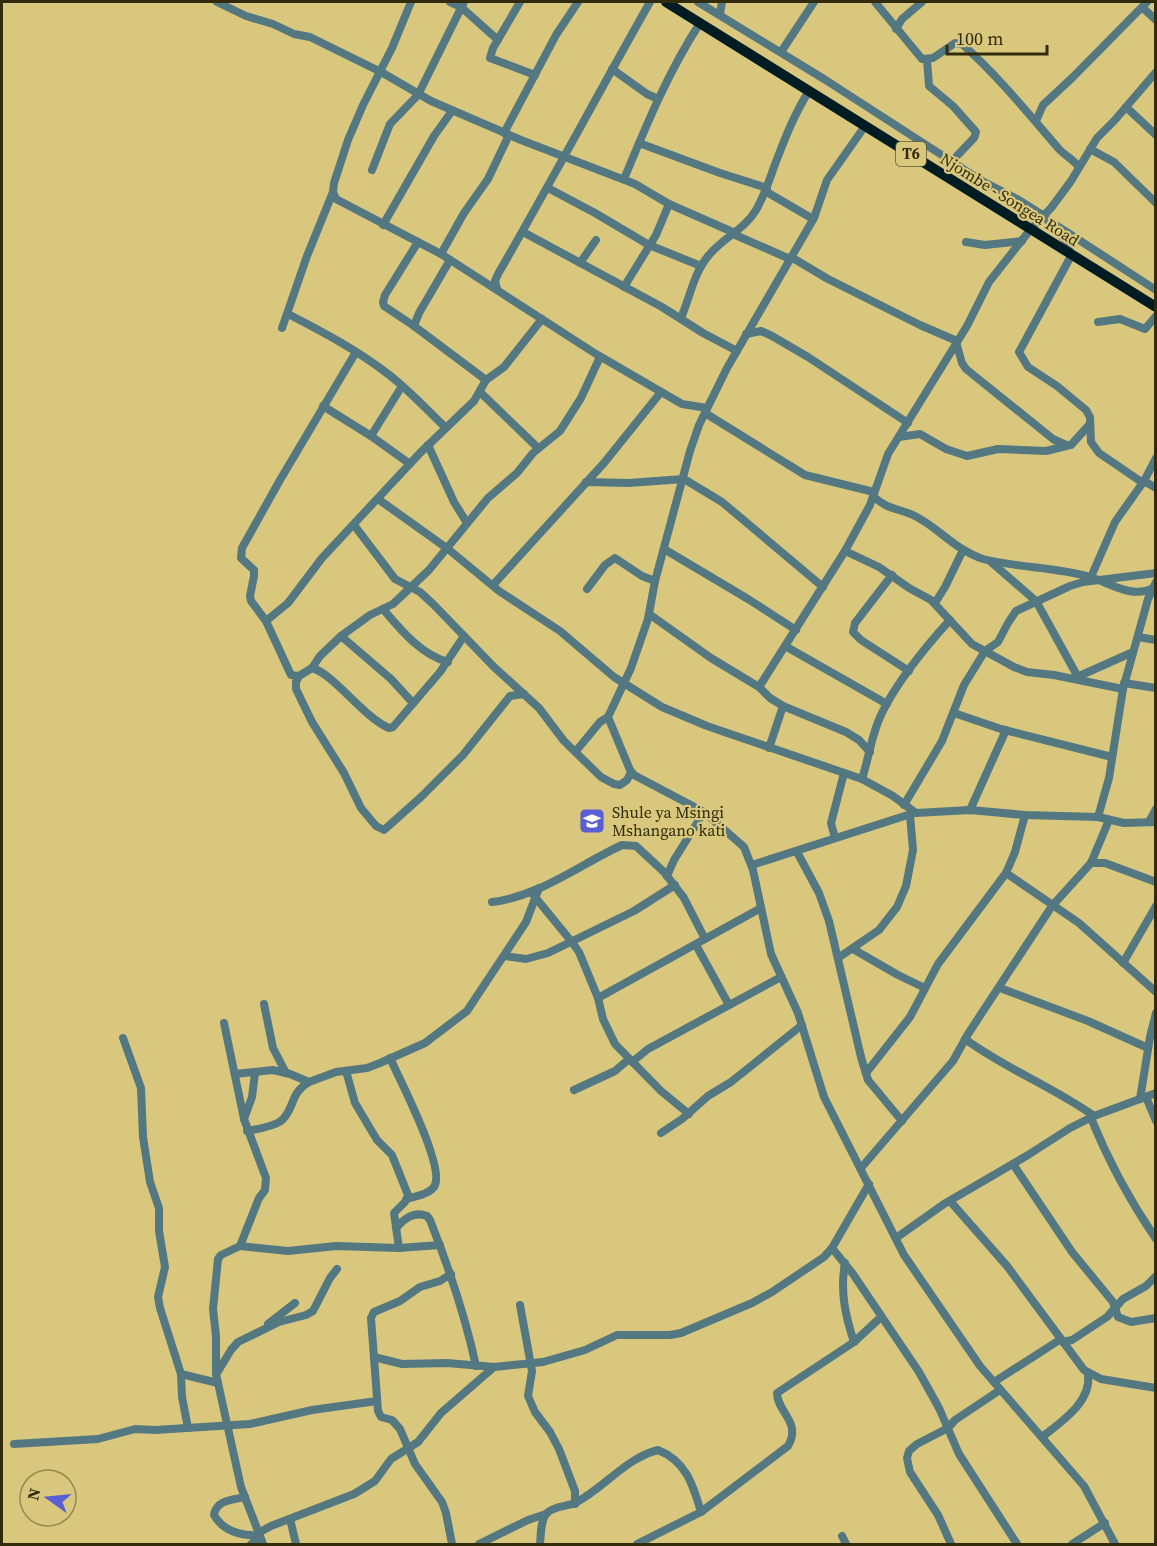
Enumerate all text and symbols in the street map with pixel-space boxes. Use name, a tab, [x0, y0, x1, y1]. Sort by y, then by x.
scale bar	[947, 18, 1048, 56]
text: 100 m	[956, 26, 1003, 51]
road number: T6	[896, 142, 926, 166]
street label: Njombe - Songea Road	[936, 147, 1084, 251]
place label: Shule ya Msingi Mshangano kati	[612, 801, 726, 841]
school or university icon: Shule ya Msingi Mshangano kati	[577, 806, 607, 836]
north arrow	[18, 1468, 78, 1528]
text: N	[21, 1485, 46, 1503]

